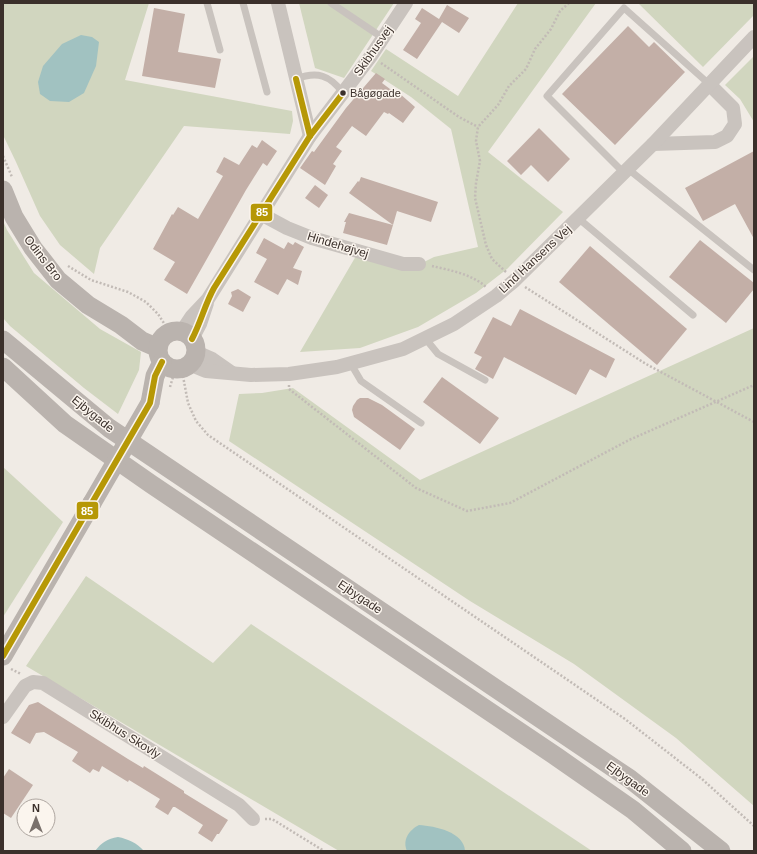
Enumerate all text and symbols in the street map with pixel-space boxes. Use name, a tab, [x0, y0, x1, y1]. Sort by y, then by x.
street label: Skibhusvej	[351, 23, 395, 79]
place label: Bågøgade	[350, 87, 401, 99]
marker: Bågøgade	[338, 88, 348, 98]
line badge: 85	[250, 203, 273, 222]
text: 85	[256, 206, 268, 218]
street label: Lind Hansens Vej	[496, 222, 574, 296]
street label: Hindehøjvej	[306, 229, 370, 261]
street label: Odins Bro	[21, 233, 65, 284]
street label: Ejbygade	[69, 393, 117, 435]
line badge: 85	[76, 501, 99, 520]
text: 85	[81, 505, 93, 517]
street label: Ejbygade	[335, 577, 385, 617]
street label: Skibhus Skovly	[87, 707, 163, 761]
street label: Ejbygade	[604, 759, 653, 800]
north arrow	[16, 798, 56, 838]
text: N	[32, 802, 40, 814]

